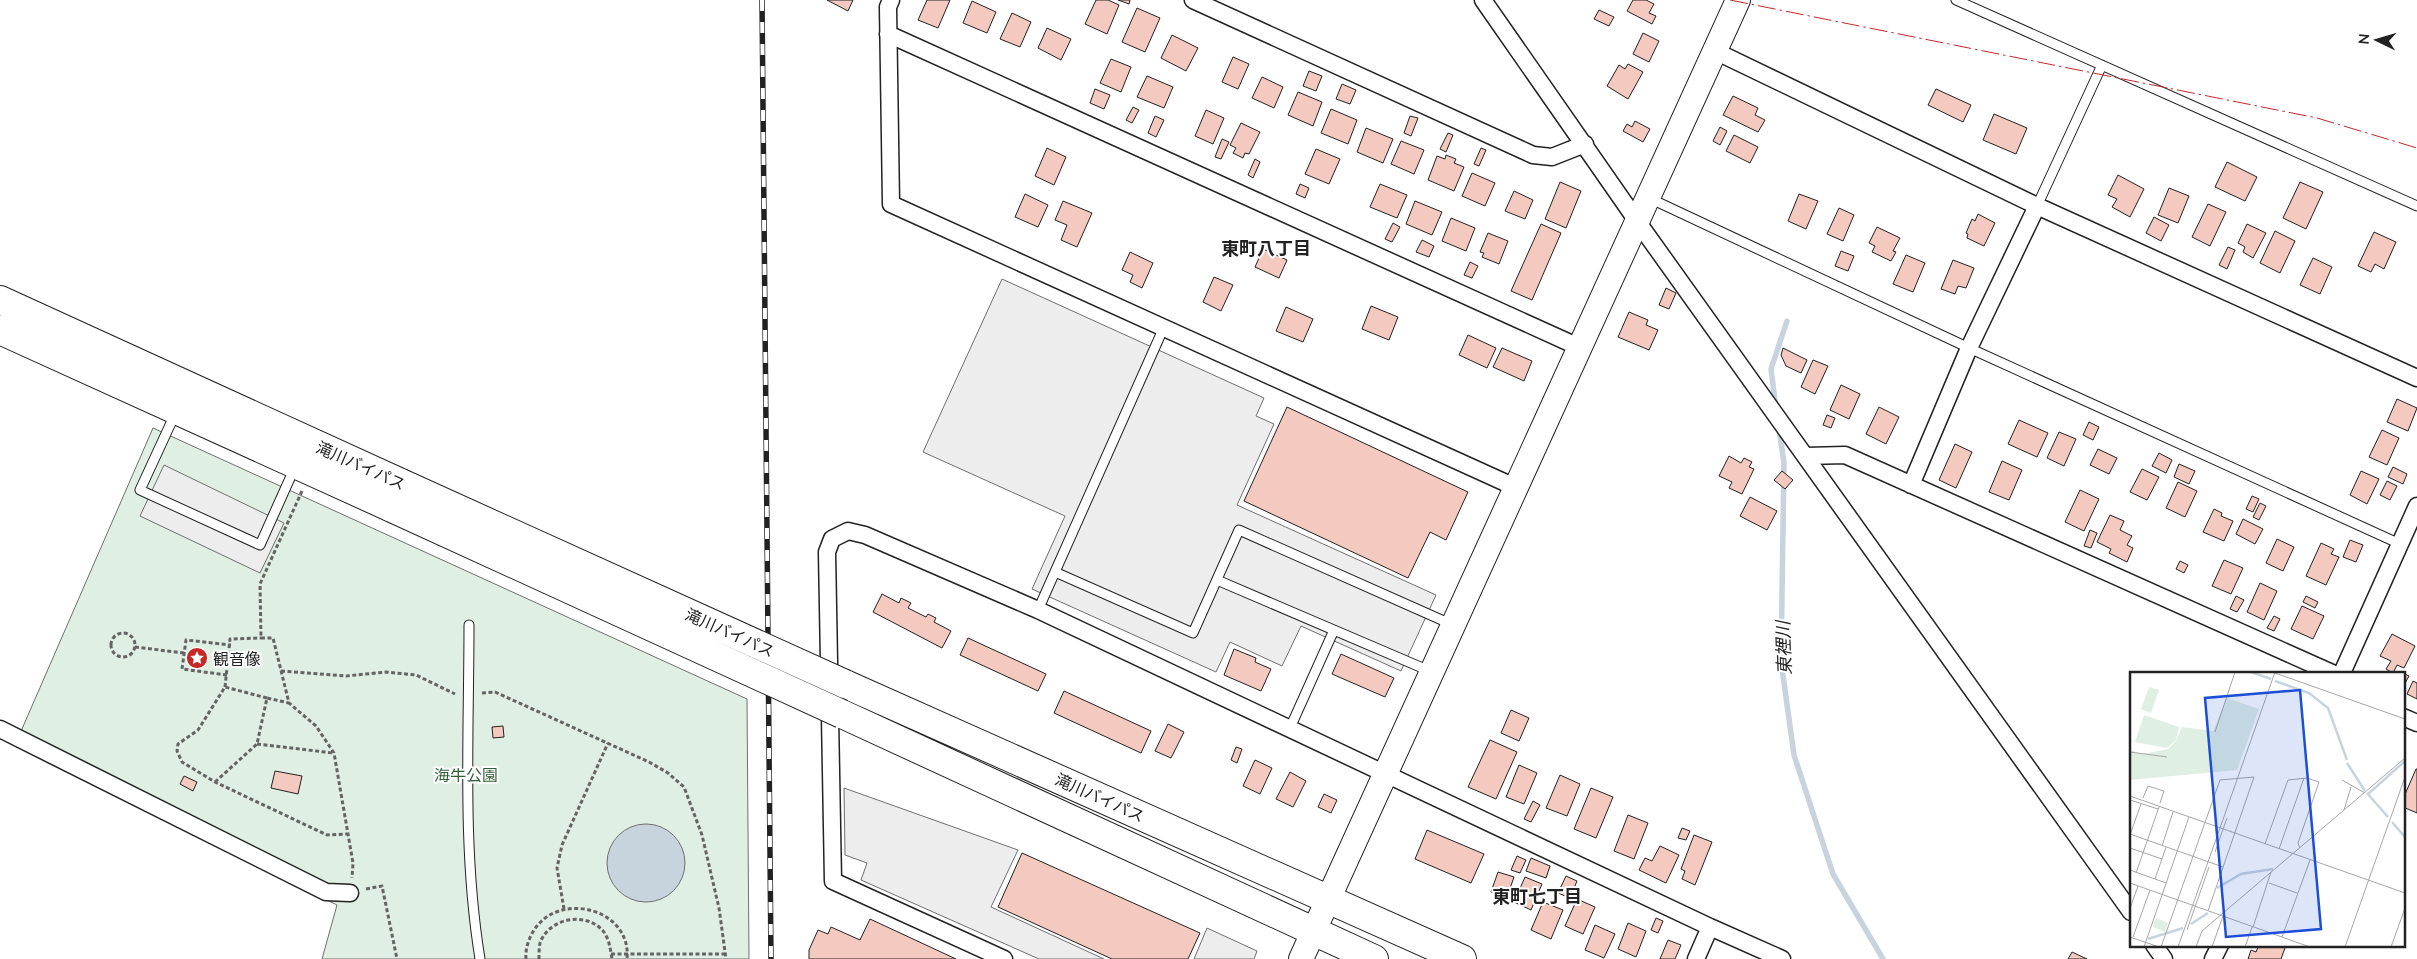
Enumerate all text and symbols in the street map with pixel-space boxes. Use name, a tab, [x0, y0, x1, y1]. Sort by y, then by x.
north arrow	[2352, 15, 2402, 65]
text: N	[2355, 33, 2372, 45]
district label: 東町八丁目	[1221, 237, 1311, 259]
street label: 滝川バイパス	[313, 437, 409, 493]
street label: 滝川バイパス	[682, 604, 778, 660]
water label: 東裡川	[1771, 619, 1795, 675]
place icon: 観音像	[185, 646, 209, 670]
place label: 観音像	[213, 649, 261, 668]
inset map	[2130, 672, 2404, 946]
park label: 海牛公園	[434, 765, 498, 784]
street label: 滝川バイパス	[1052, 769, 1148, 825]
district label: 東町七丁目	[1492, 885, 1582, 907]

